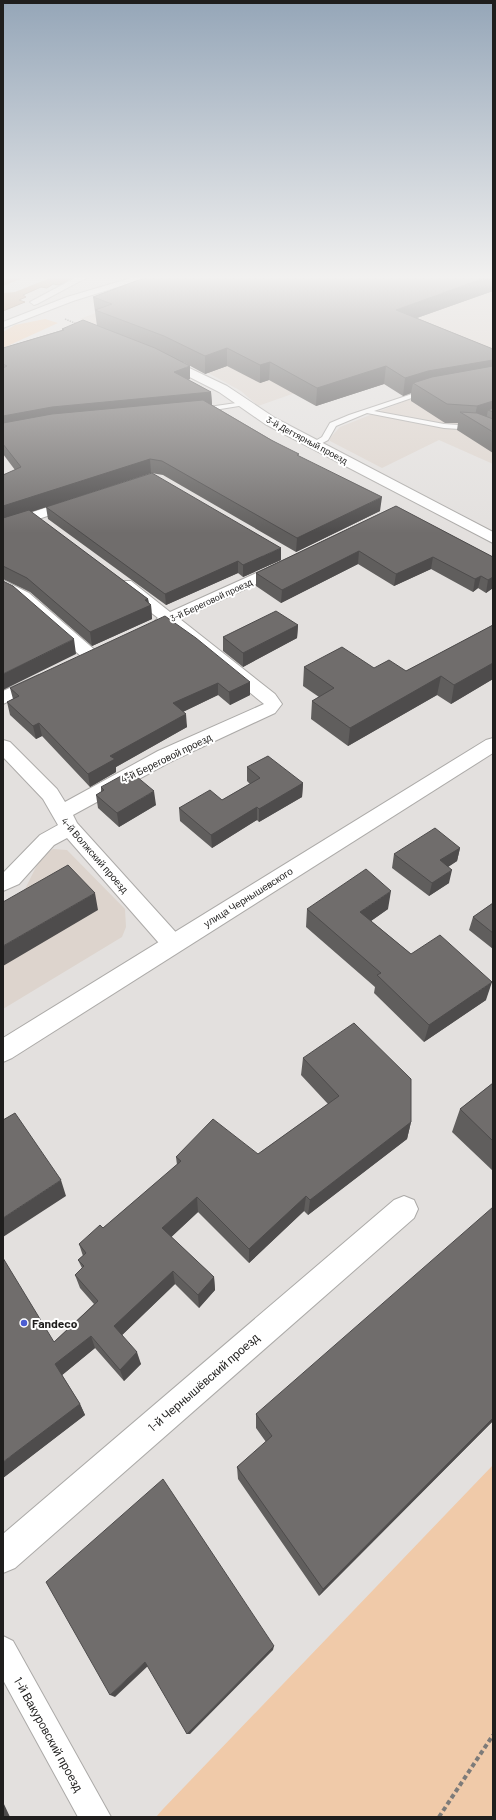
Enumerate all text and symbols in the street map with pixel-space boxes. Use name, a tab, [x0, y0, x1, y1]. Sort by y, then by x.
street label: 3-й Дегтярный проезд	[264, 414, 350, 466]
street label: 3-й Береговой проезд	[168, 576, 255, 624]
street label: 4-й Береговой проезд	[119, 731, 214, 785]
street label: 4-й Волжский проезд	[59, 815, 131, 895]
street label: улица Чернышевского	[201, 864, 295, 929]
place label: Fandeco	[32, 1316, 78, 1330]
marker: Fandeco	[19, 1318, 29, 1328]
street label: 1-й Чернышёвский проезд	[145, 1330, 262, 1435]
street label: 1-й Вакуровский проезд	[11, 1674, 86, 1794]

